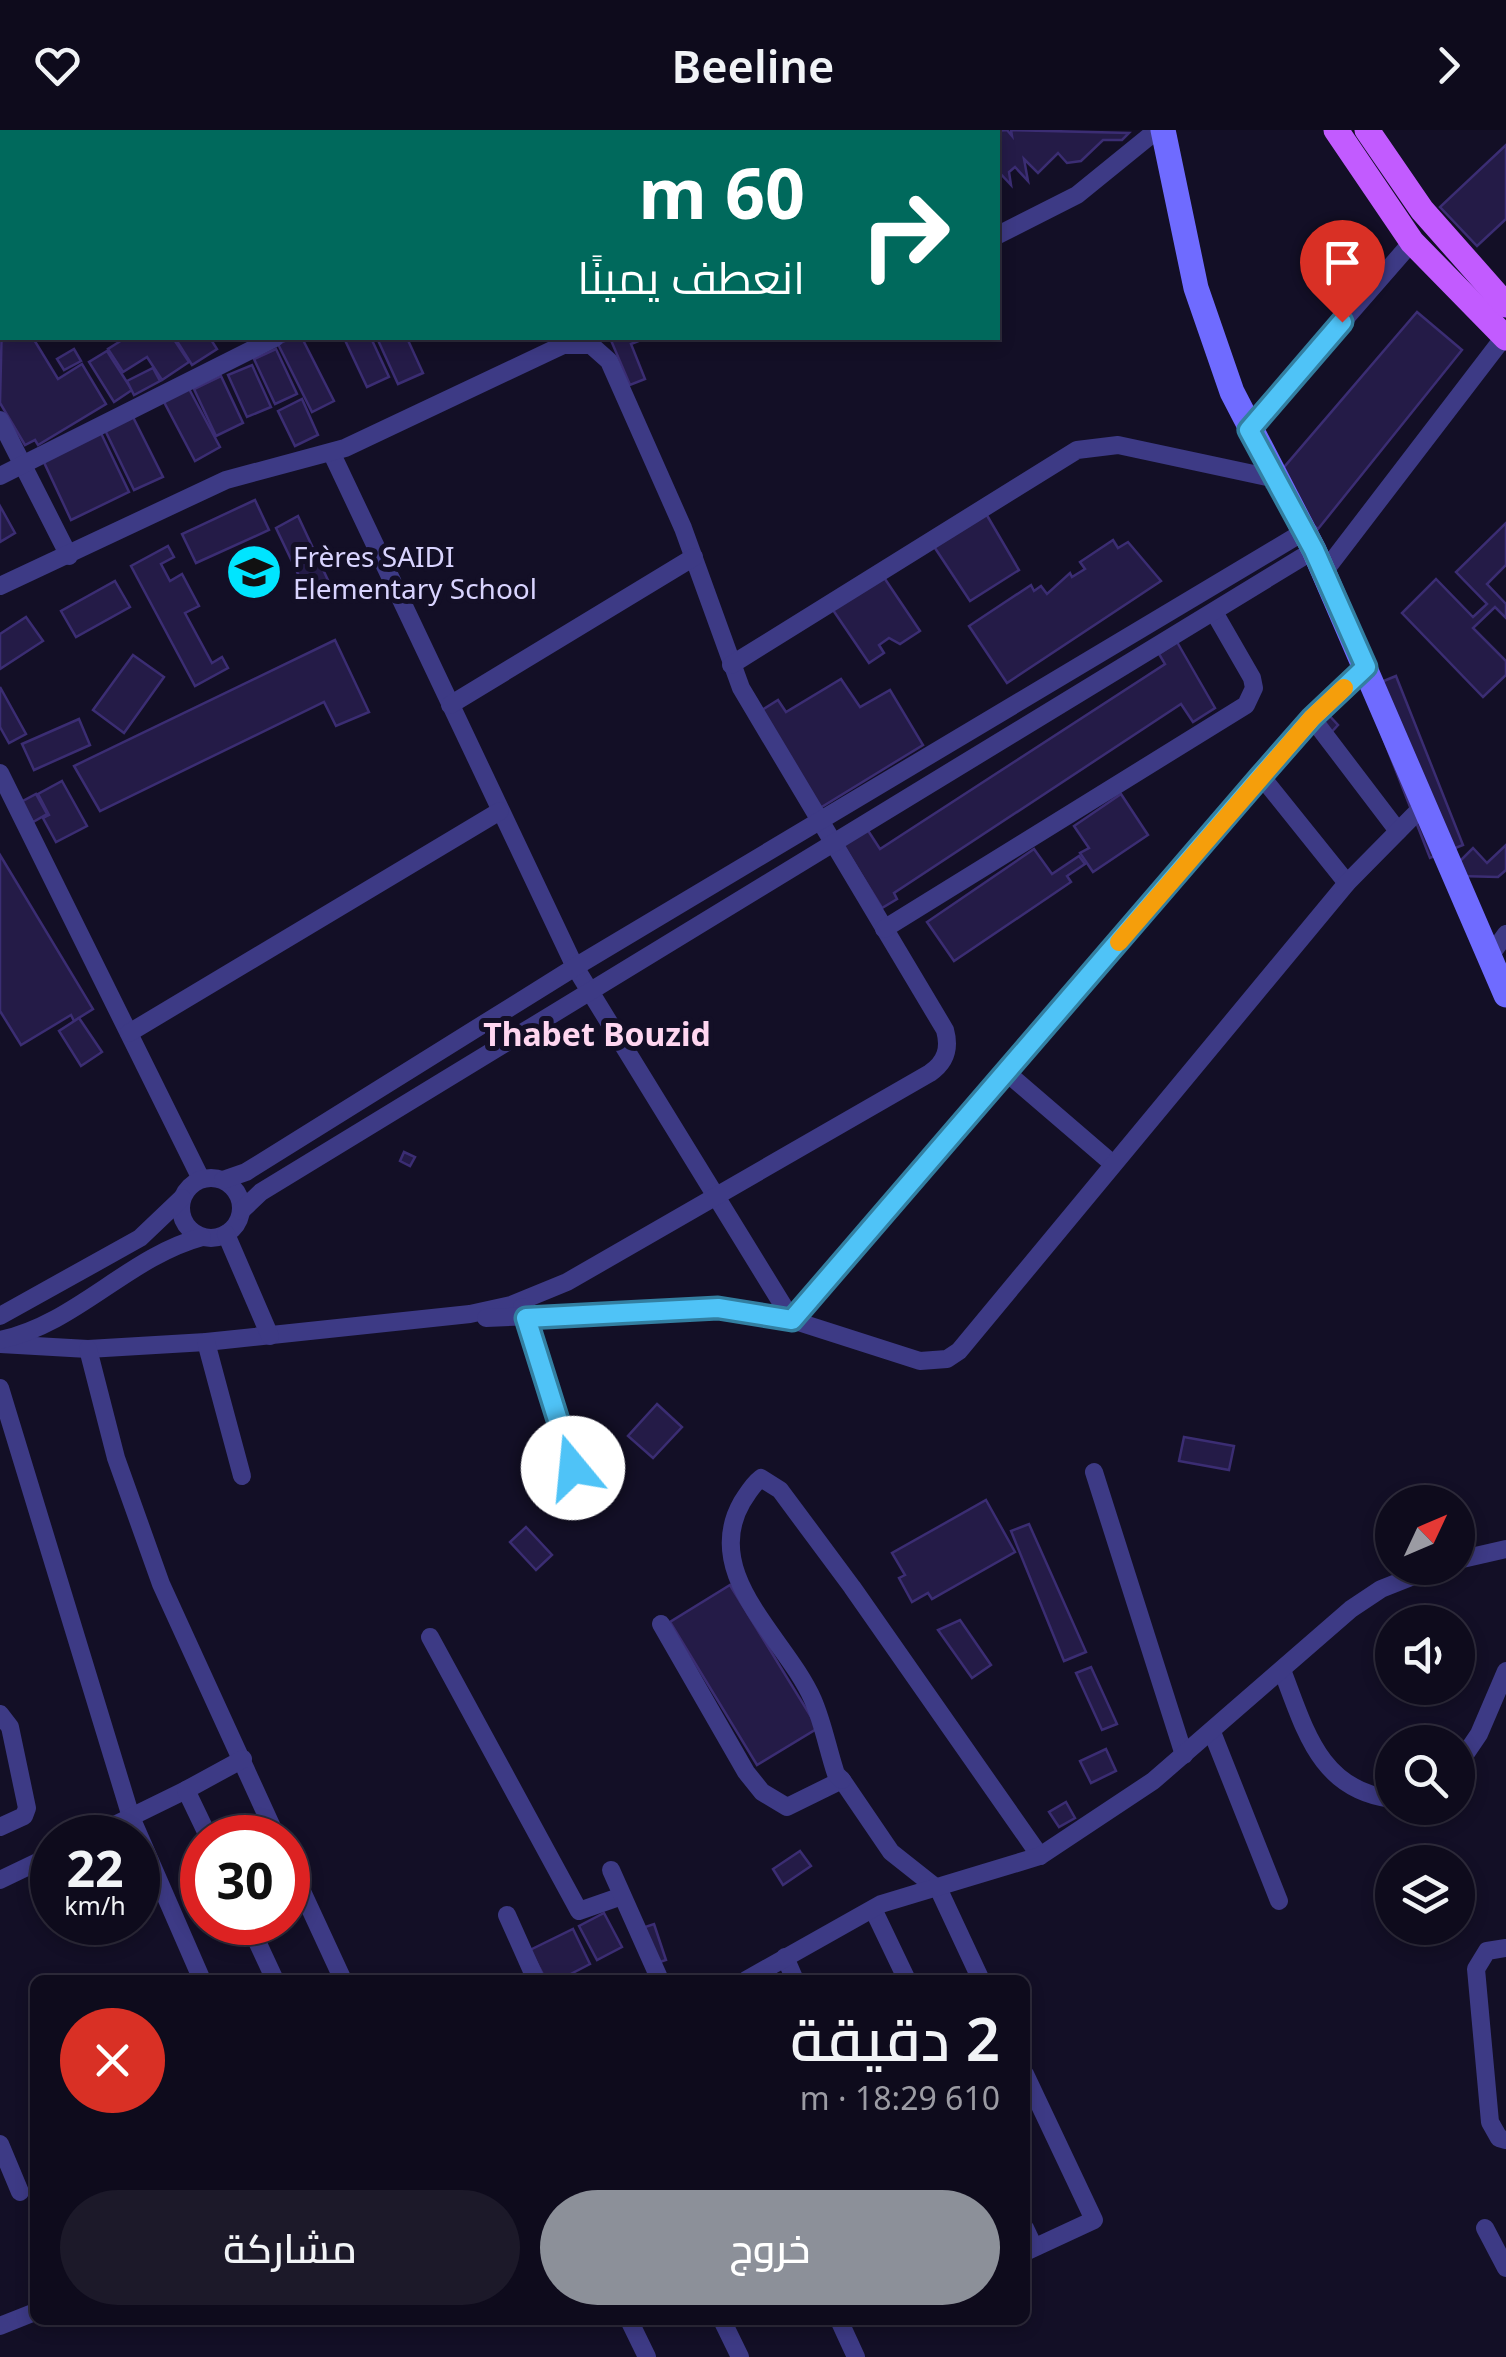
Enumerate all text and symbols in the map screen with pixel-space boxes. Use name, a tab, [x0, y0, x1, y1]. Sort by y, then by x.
text: Beeline	[672, 35, 834, 96]
icon: heart	[30, 38, 85, 93]
icon: forward	[1421, 38, 1476, 93]
text: 60 m	[638, 144, 805, 240]
icon: right	[840, 170, 970, 300]
pin	[1300, 220, 1385, 323]
icon: arrive	[1315, 235, 1370, 290]
text: انعطف يمينًا	[577, 246, 805, 307]
place label: Frères SAIDI Elementary School	[293, 537, 537, 607]
school or university icon: Frères SAIDI Elementary School	[224, 542, 284, 602]
district label: Thabet Bouzid	[483, 1012, 711, 1055]
position arrow	[521, 1416, 625, 1520]
north arrow	[1375, 1485, 1475, 1585]
map controls	[1375, 1485, 1475, 1945]
button: sound	[1375, 1605, 1475, 1705]
button: search	[1375, 1725, 1475, 1825]
speed limit sign: 30	[180, 1815, 310, 1945]
text: 22	[66, 1834, 124, 1902]
button: layers	[1375, 1845, 1475, 1945]
text: km/h	[64, 1888, 126, 1922]
text: 2 دقيقة	[790, 1997, 1000, 2079]
button: close	[60, 2008, 165, 2113]
text: 610 m · 18:29	[800, 2076, 1000, 2119]
button: مشاركة	[60, 2190, 520, 2305]
button: خروج	[540, 2190, 1000, 2305]

